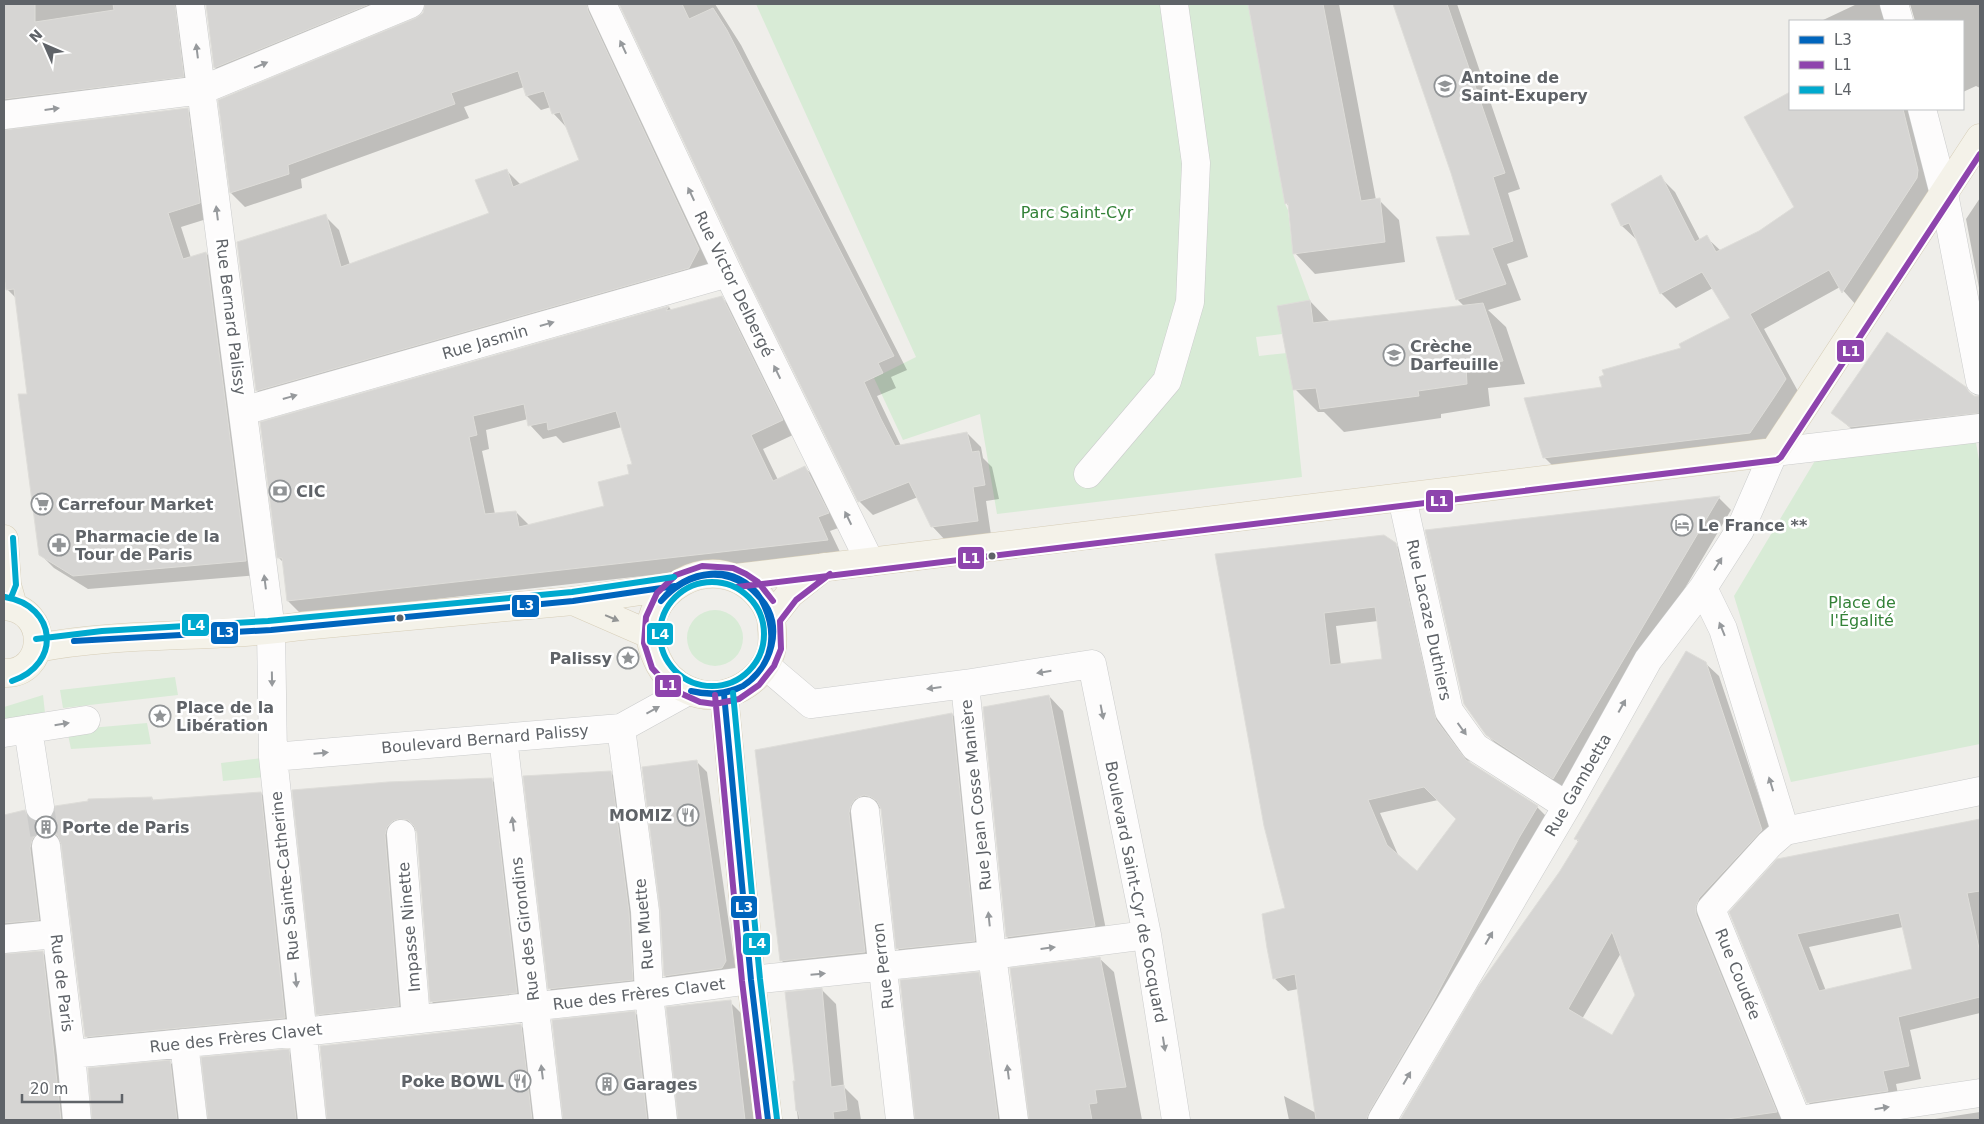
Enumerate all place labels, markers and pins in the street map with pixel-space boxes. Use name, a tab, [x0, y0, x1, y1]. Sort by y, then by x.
place label: Antoine de Saint-Exupery	[1461, 68, 1588, 105]
school or university icon: Antoine de Saint-Exupery	[1433, 74, 1457, 98]
place label: Crèche Darfeuille	[1410, 337, 1499, 374]
school or university icon: Crèche Darfeuille	[1382, 343, 1406, 367]
bank icon: CIC	[268, 479, 292, 503]
place label: CIC	[296, 482, 325, 501]
supermarket icon: Carrefour Market	[30, 492, 54, 516]
place label: Carrefour Market	[58, 495, 214, 514]
hotel icon: Le France **	[1670, 513, 1694, 537]
place label: Le France **	[1698, 516, 1808, 535]
place label: Pharmacie de la Tour de Paris	[75, 527, 220, 564]
pharmacy icon: Pharmacie de la Tour de Paris	[47, 533, 71, 557]
unlabelled marker	[987, 551, 997, 561]
unlabelled marker	[395, 613, 405, 623]
place icon: Palissy	[616, 646, 640, 670]
place label: Palissy	[549, 649, 613, 668]
place label: Place de la Libération	[176, 698, 274, 735]
place icon: Place de la Libération	[148, 704, 172, 728]
restaurant icon: MOMIZ	[676, 803, 700, 827]
place label: MOMIZ	[609, 806, 672, 825]
building icon: Porte de Paris	[34, 815, 58, 839]
place label: Porte de Paris	[62, 818, 190, 837]
restaurant icon: Poke BOWL	[508, 1069, 532, 1093]
place label: Poke BOWL	[401, 1072, 504, 1091]
building icon: Garages	[595, 1072, 619, 1096]
place label: Garages	[623, 1075, 697, 1094]

